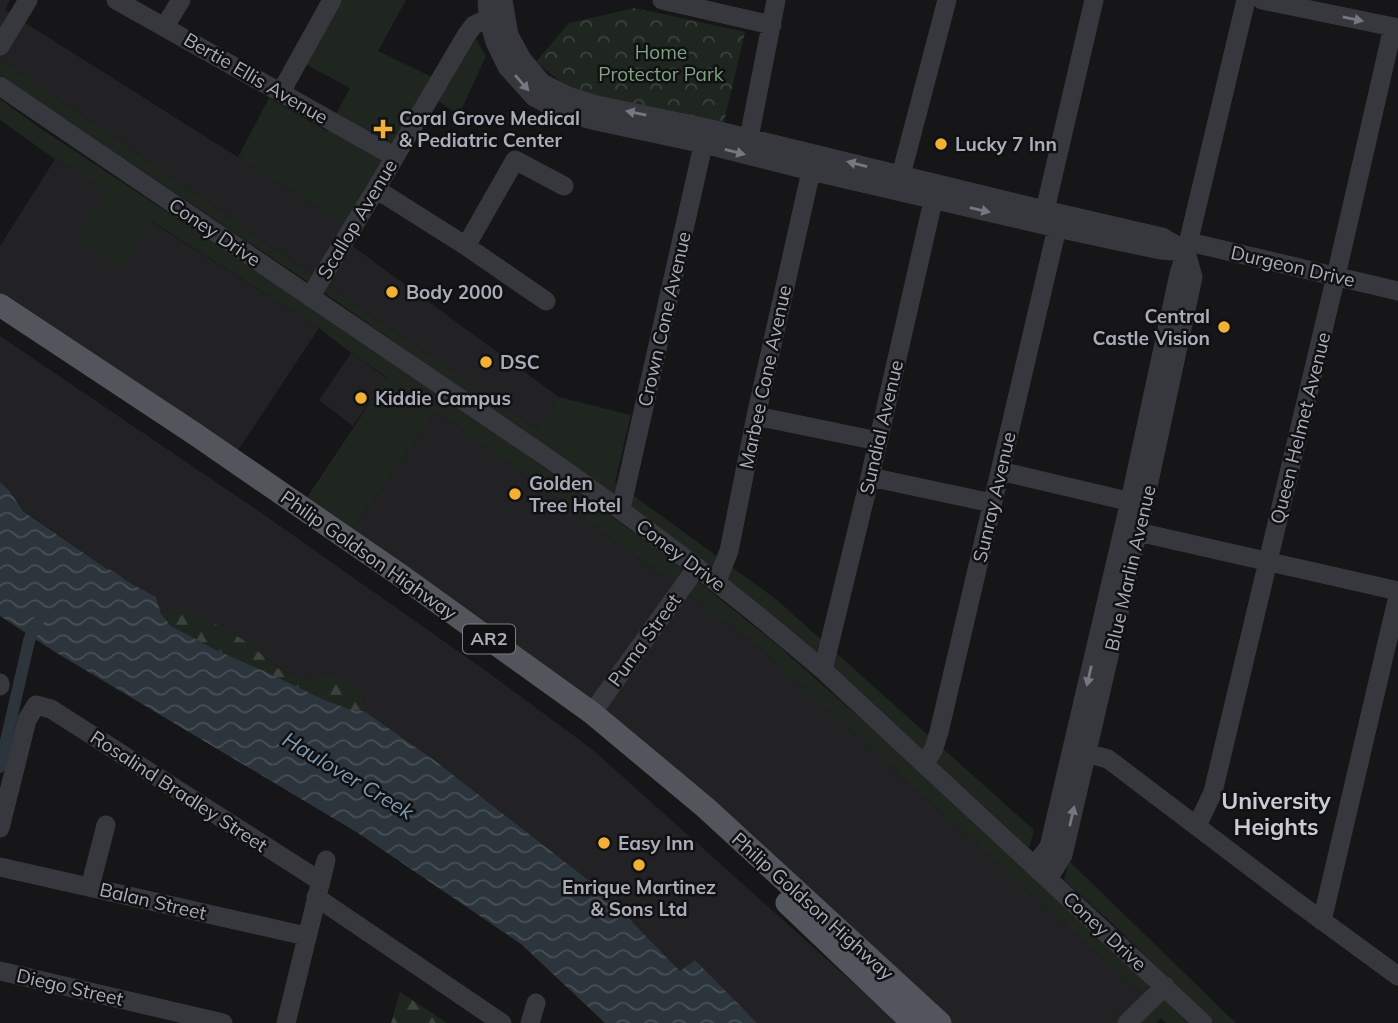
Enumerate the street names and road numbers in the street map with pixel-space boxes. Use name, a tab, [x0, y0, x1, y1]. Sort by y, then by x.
street label: Bertie Ellis Avenue	[180, 27, 332, 129]
street label: Scallop Avenue	[312, 155, 402, 283]
street label: Coney Drive	[165, 193, 265, 271]
street label: Crown Cone Avenue	[632, 229, 696, 409]
street label: Durgeon Drive	[1229, 240, 1357, 292]
street label: Marbee Cone Avenue	[734, 283, 796, 471]
street label: Queen Helmet Avenue	[1265, 330, 1335, 526]
street label: Sundial Avenue	[854, 358, 908, 496]
street label: Sunray Avenue	[967, 429, 1021, 565]
street label: Blue Marlin Avenue	[1099, 483, 1161, 653]
street label: Philip Goldson Highway	[276, 485, 462, 625]
street label: Coney Drive	[632, 514, 730, 596]
street label: Puma Street	[602, 589, 686, 691]
road number: AR2	[463, 624, 515, 654]
street label: Rosalind Bradley Street	[86, 725, 272, 857]
street label: Philip Goldson Highway	[727, 827, 899, 985]
street label: Balan Street	[97, 877, 209, 925]
street label: Coney Drive	[1058, 886, 1152, 976]
street label: Diego Street	[14, 963, 126, 1011]

